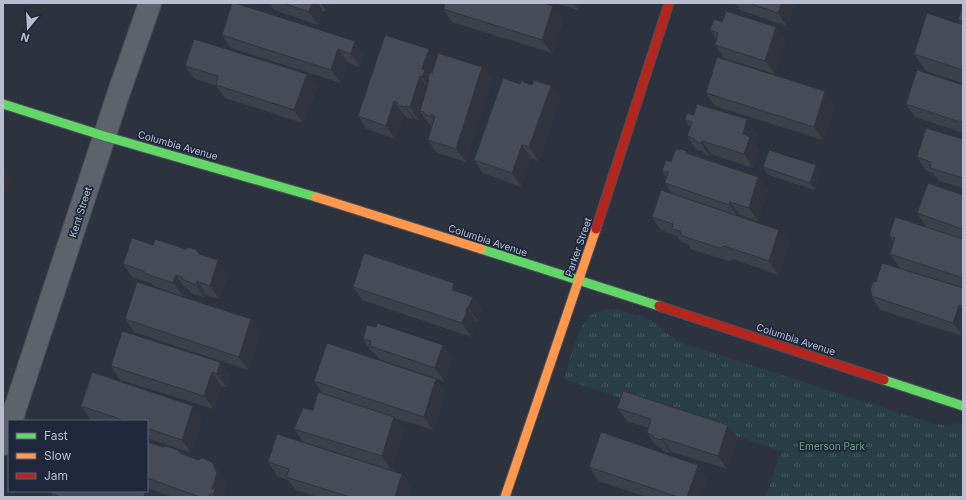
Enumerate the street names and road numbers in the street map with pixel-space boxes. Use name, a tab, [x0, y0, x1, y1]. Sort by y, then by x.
street label: Columbia Avenue	[137, 128, 219, 162]
street label: Kent Street	[66, 185, 94, 239]
street label: Parker Street	[562, 215, 594, 278]
street label: Columbia Avenue	[447, 222, 529, 259]
street label: Columbia Avenue	[755, 321, 837, 358]

